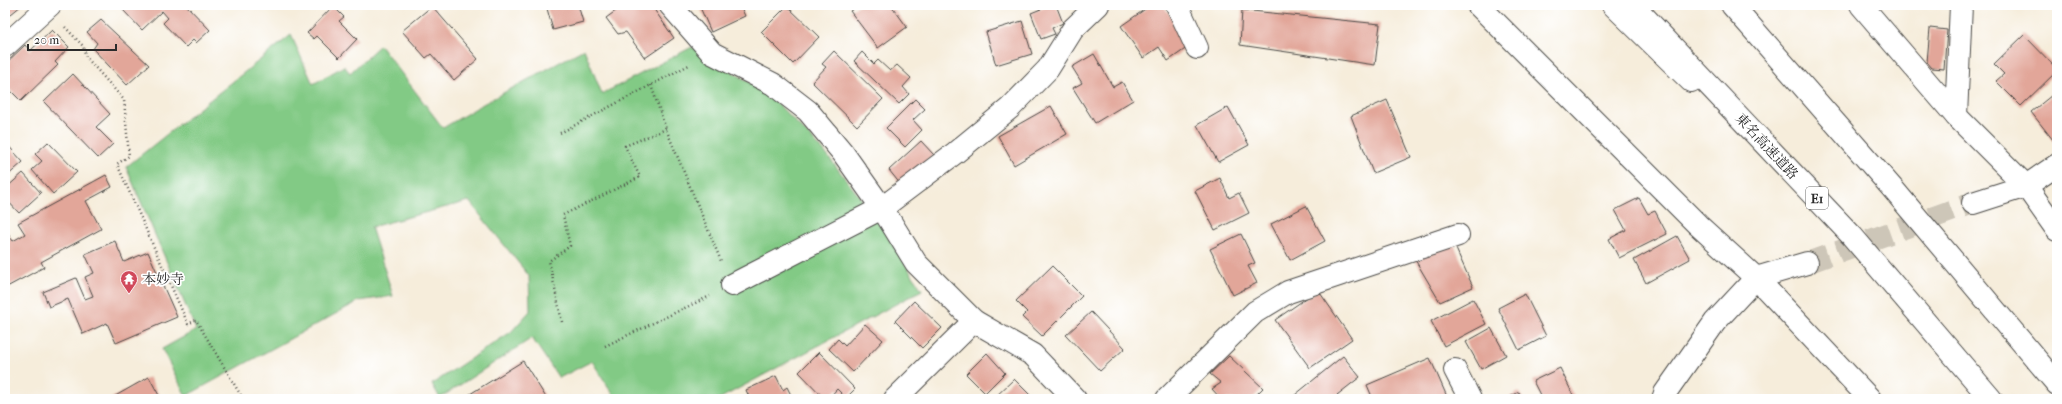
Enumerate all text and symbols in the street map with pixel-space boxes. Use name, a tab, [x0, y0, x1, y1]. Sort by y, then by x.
scale bar	[28, 26, 116, 52]
text: 20 m	[34, 33, 59, 47]
street label: 東名高速道路	[1732, 110, 1801, 183]
road number: E1	[1806, 187, 1828, 209]
temple icon: 本妙寺	[119, 269, 139, 294]
place label: 本妙寺	[142, 271, 184, 288]

